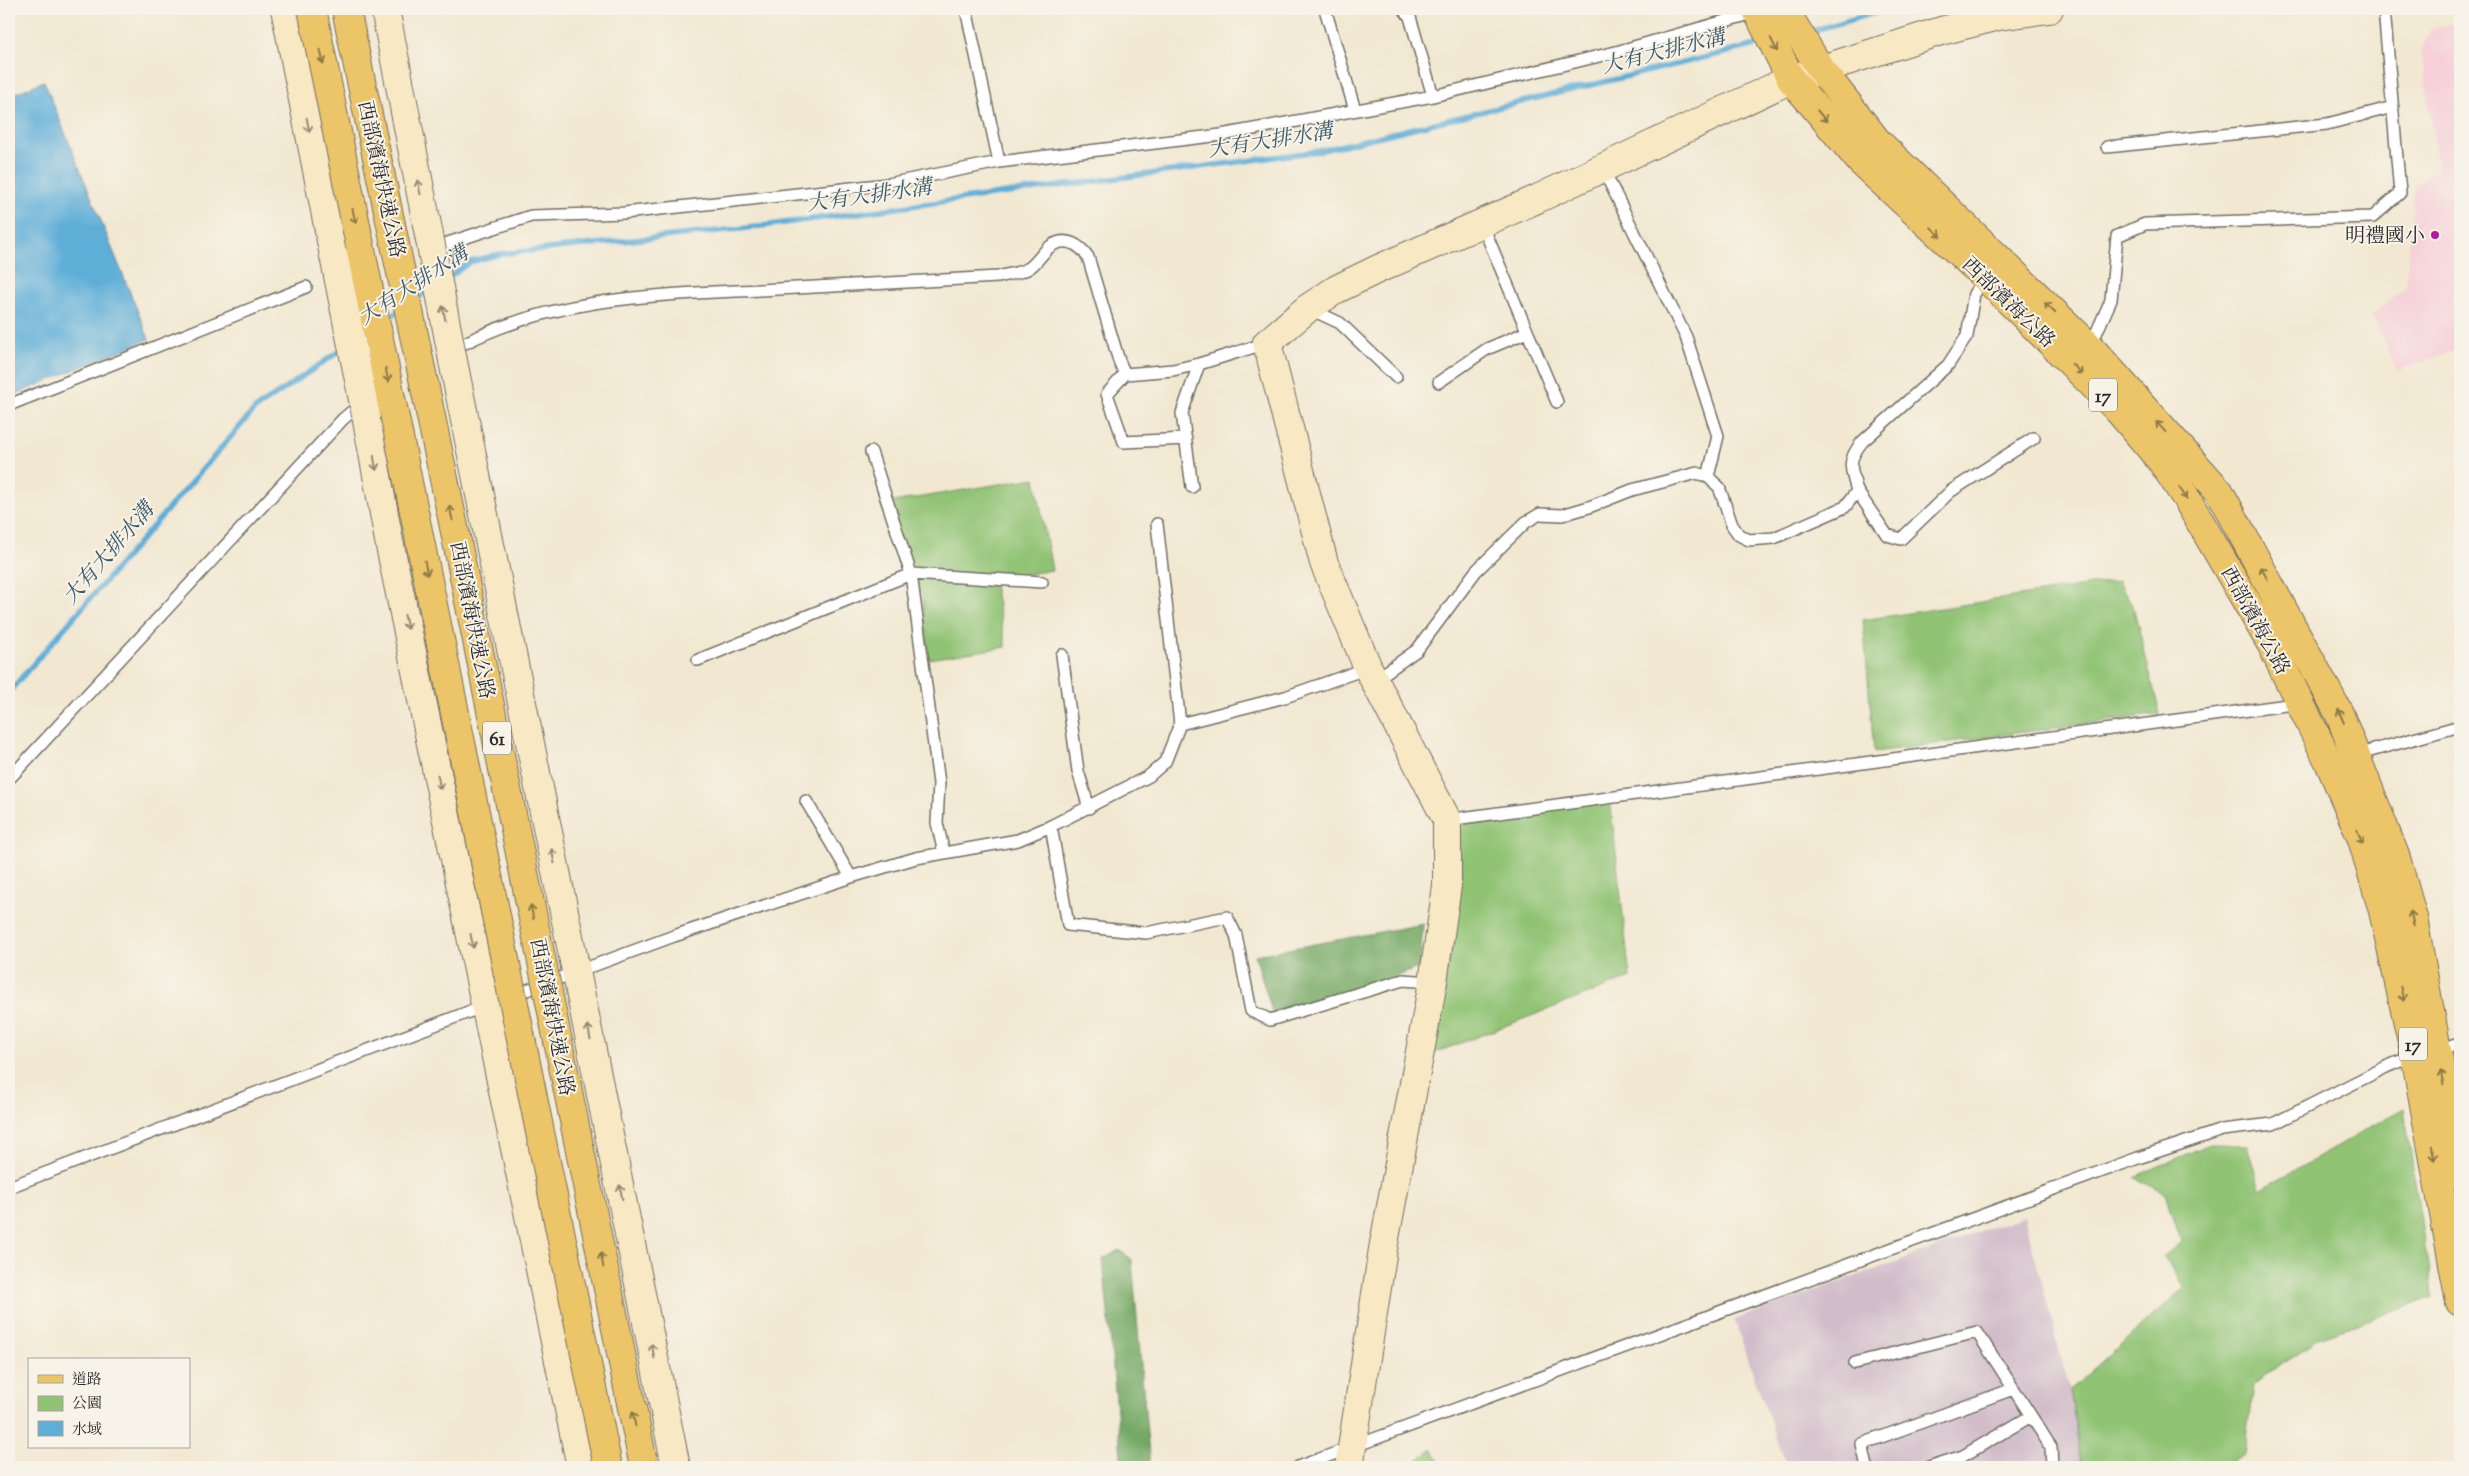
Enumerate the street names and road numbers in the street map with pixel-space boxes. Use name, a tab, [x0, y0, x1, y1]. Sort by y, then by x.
street label: 西部濱海快速公路	[349, 98, 410, 261]
street label: 西部濱海公路	[1954, 252, 2060, 356]
road number: 17	[2089, 378, 2117, 412]
street label: 西部濱海快速公路	[441, 539, 500, 702]
street label: 西部濱海公路	[2212, 562, 2296, 681]
road number: 61	[483, 721, 511, 754]
street label: 西部濱海快速公路	[521, 936, 580, 1099]
road number: 17	[2399, 1028, 2427, 1060]

